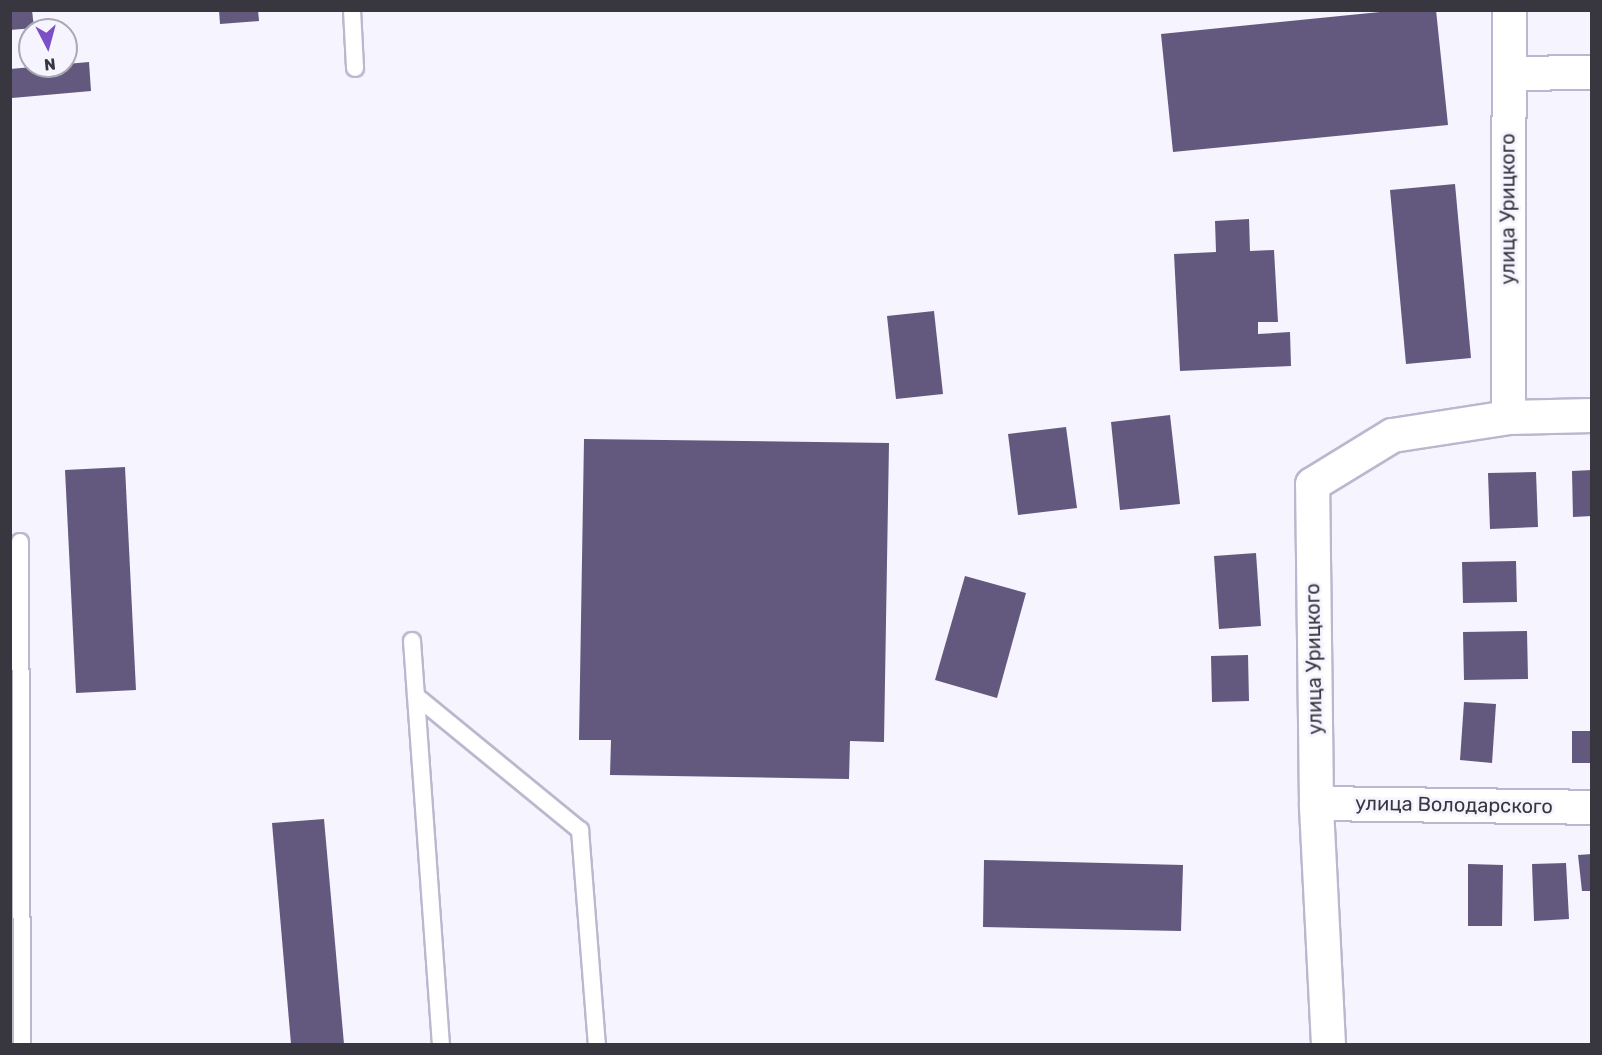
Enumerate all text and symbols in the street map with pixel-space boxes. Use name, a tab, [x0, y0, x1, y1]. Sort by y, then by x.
north arrow	[18, 18, 78, 78]
text: N	[43, 54, 56, 74]
street label: улица Урицкого	[1496, 133, 1520, 285]
street label: улица Урицкого	[1301, 583, 1327, 735]
street label: улица Володарского	[1355, 791, 1553, 819]

